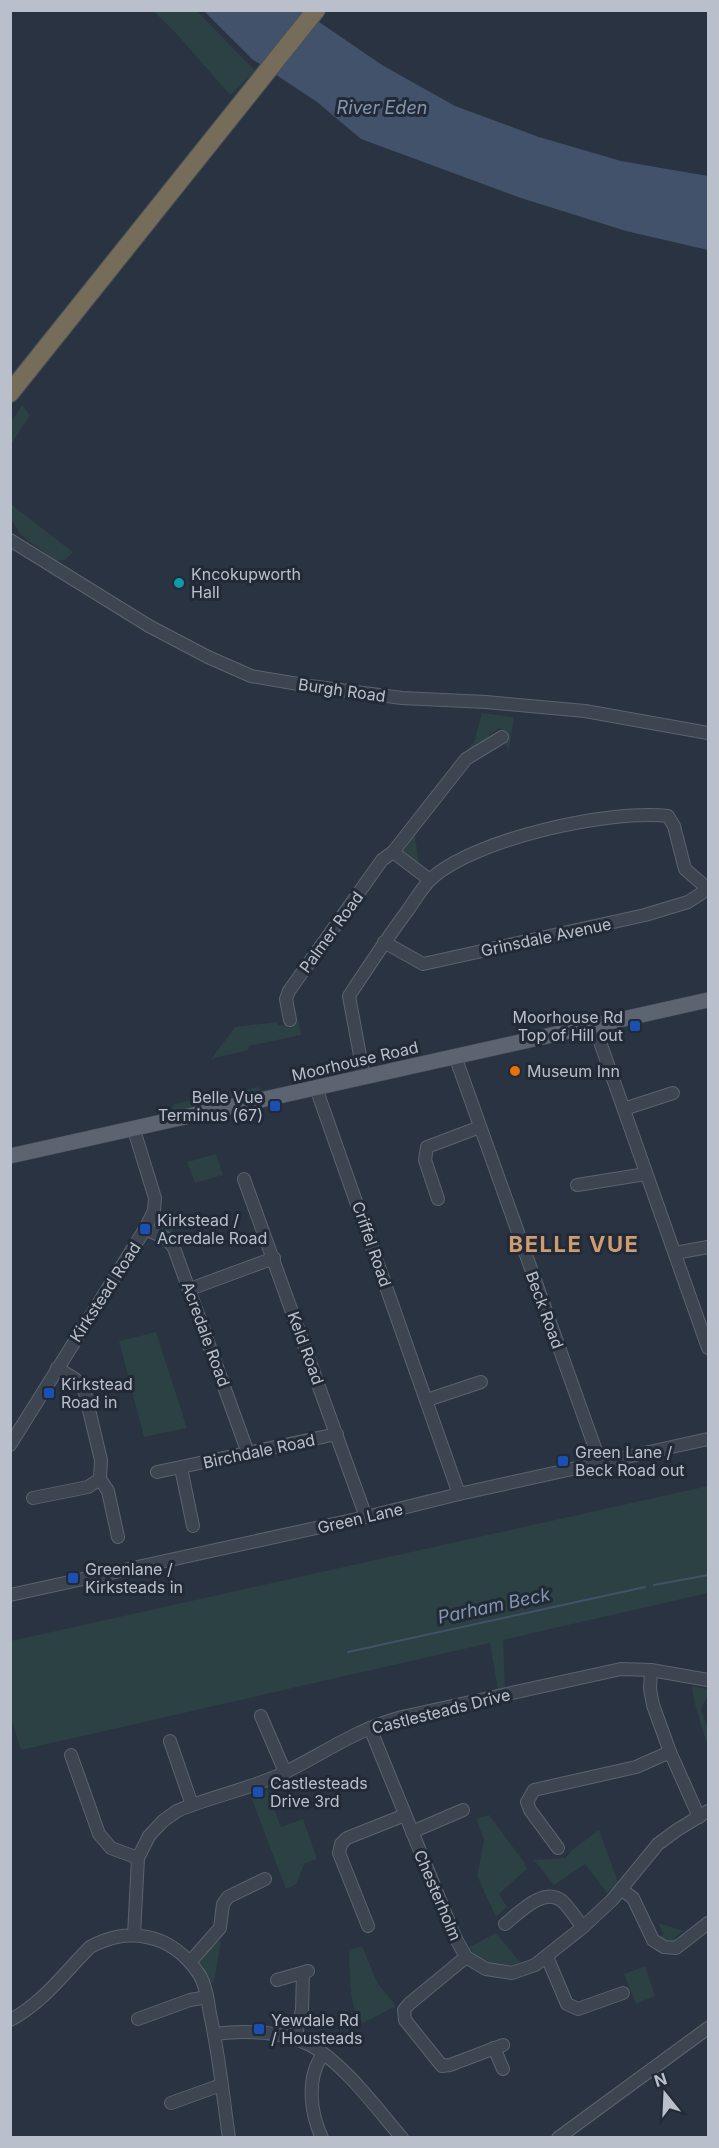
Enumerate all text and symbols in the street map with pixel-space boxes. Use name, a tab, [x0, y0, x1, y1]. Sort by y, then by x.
water label: River Eden	[337, 97, 427, 118]
place label: Kncokupworth Hall	[191, 564, 301, 602]
marker: Kncokupworth Hall	[172, 576, 186, 590]
street label: Burgh Road	[297, 674, 387, 706]
street label: Palmer Road	[295, 887, 367, 977]
street label: Grinsdale Avenue	[479, 913, 613, 961]
place label: Moorhouse Rd Top of Hill out	[512, 1007, 623, 1045]
marker: Moorhouse Rd Top of Hill out	[628, 1019, 642, 1033]
street label: Moorhouse Road	[290, 1037, 420, 1085]
place label: Museum Inn	[527, 1061, 620, 1081]
marker: Museum Inn	[508, 1064, 522, 1078]
place label: Belle Vue Terminus (67)	[158, 1087, 263, 1125]
marker: Belle Vue Terminus (67)	[268, 1099, 282, 1113]
street label: Criffel Road	[348, 1199, 396, 1289]
place label: Kirkstead / Acredale Road	[157, 1210, 267, 1248]
marker: Kirkstead / Acredale Road	[138, 1222, 152, 1236]
district label: BELLE VUE	[509, 1231, 639, 1257]
street label: Kirkstead Road	[65, 1238, 145, 1346]
street label: Beck Road	[522, 1269, 568, 1351]
street label: Acredale Road	[178, 1279, 234, 1389]
street label: Keld Road	[284, 1309, 328, 1387]
place label: Kirkstead Road in	[61, 1374, 133, 1412]
marker: Kirkstead Road in	[42, 1386, 56, 1400]
street label: Birchdale Road	[201, 1429, 317, 1473]
place label: Green Lane / Beck Road out	[575, 1442, 685, 1480]
marker: Green Lane / Beck Road out	[556, 1454, 570, 1468]
street label: Green Lane	[315, 1498, 405, 1538]
place label: Greenlane / Kirksteads in	[85, 1559, 183, 1597]
marker: Greenlane / Kirksteads in	[66, 1571, 80, 1585]
water label: Parham Beck	[436, 1583, 553, 1628]
street label: Castlesteads Drive	[370, 1684, 512, 1738]
place label: Castlesteads Drive 3rd	[270, 1773, 368, 1811]
marker: Castlesteads Drive 3rd	[251, 1785, 265, 1799]
street label: Chesterholm	[410, 1847, 466, 1943]
place label: Yewdale Rd / Housteads	[271, 2010, 362, 2048]
marker: Yewdale Rd / Housteads	[252, 2022, 266, 2036]
north arrow	[635, 2064, 695, 2124]
text: N	[651, 2068, 669, 2091]

